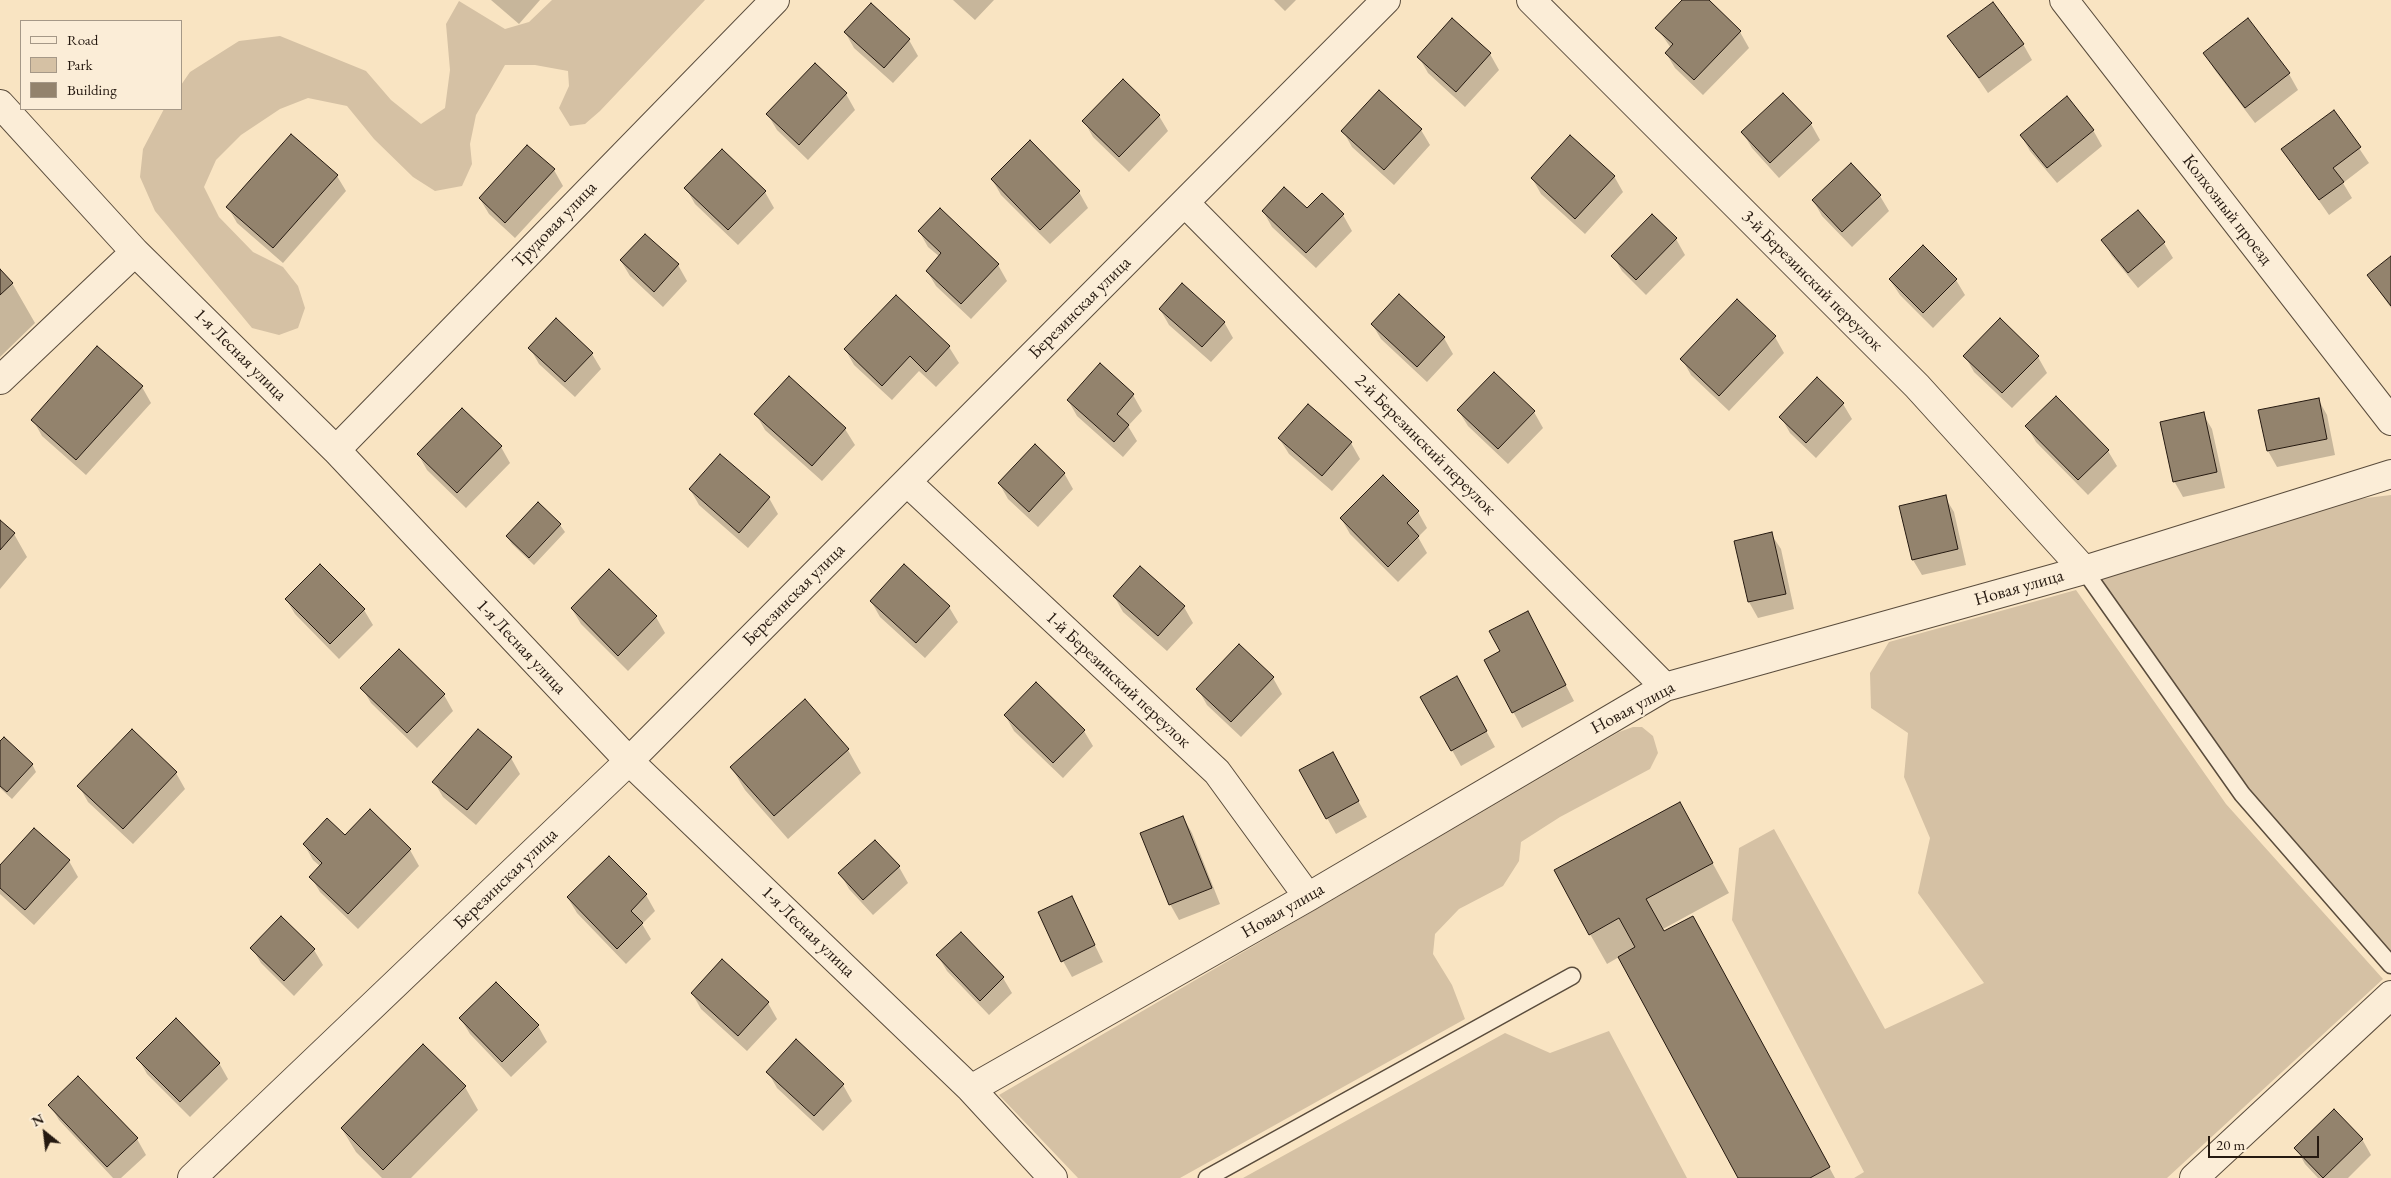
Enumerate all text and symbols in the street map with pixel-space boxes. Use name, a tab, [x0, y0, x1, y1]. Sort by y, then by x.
legend	[20, 20, 182, 110]
text: Road	[67, 30, 98, 49]
text: Park	[67, 55, 93, 74]
text: Building	[67, 80, 117, 99]
street label: Колхозный проезд	[2177, 151, 2277, 269]
street label: Трудовая улица	[508, 177, 602, 273]
street label: 3-й Березинский переулок	[1737, 206, 1887, 356]
street label: Березинская улица	[1024, 252, 1136, 364]
street label: 1-я Лесная улица	[189, 304, 291, 406]
street label: 2-й Березинский переулок	[1350, 370, 1500, 520]
street label: Березинская улица	[738, 539, 850, 651]
street label: Новая улица	[1972, 565, 2066, 611]
street label: 1-я Лесная улица	[471, 595, 571, 699]
street label: 1-й Березинский переулок	[1041, 607, 1195, 753]
street label: Новая улица	[1587, 677, 1679, 739]
street label: Березинская улица	[450, 824, 562, 934]
street label: Новая улица	[1238, 879, 1328, 943]
street label: 1-я Лесная улица	[757, 882, 859, 982]
north arrow	[20, 1108, 70, 1158]
text: N	[28, 1109, 47, 1131]
scale bar	[2211, 1126, 2322, 1158]
text: 20 m	[2216, 1135, 2245, 1154]

